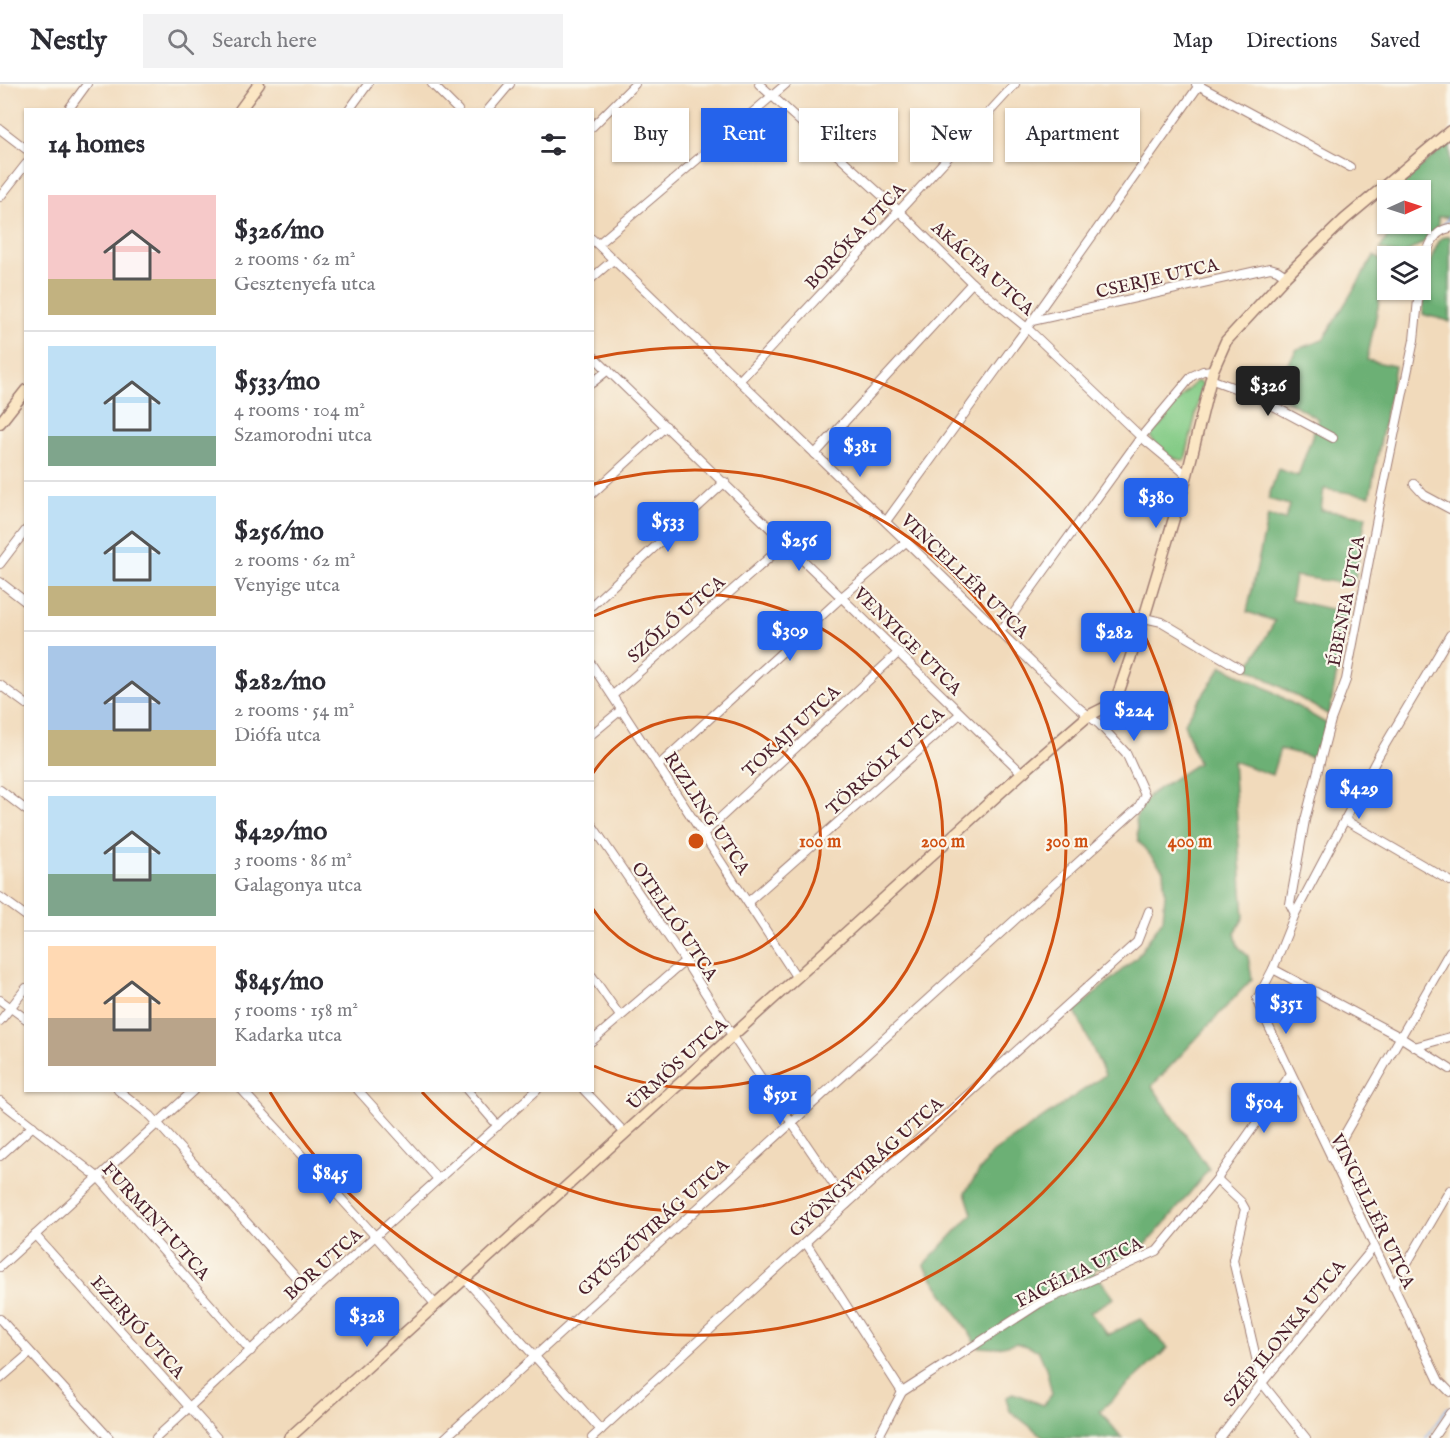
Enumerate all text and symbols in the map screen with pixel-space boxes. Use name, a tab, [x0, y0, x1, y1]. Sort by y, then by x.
search box	[143, 14, 563, 68]
text: Nestly	[30, 24, 107, 59]
icon: search	[164, 25, 197, 58]
text: Search here	[212, 27, 317, 55]
text: Map	[1173, 28, 1213, 55]
text: Directions	[1246, 28, 1337, 55]
text: Saved	[1370, 28, 1420, 55]
chip: Buy	[612, 108, 689, 162]
chip: Rent	[701, 108, 787, 162]
chip: Filters	[799, 108, 898, 162]
chip: New	[910, 108, 993, 162]
chip: Apartment	[1005, 108, 1140, 162]
text: 14 homes	[48, 128, 145, 161]
icon: filters	[537, 128, 570, 161]
street label: BORÓKA UTCA	[799, 177, 912, 295]
north arrow	[1377, 180, 1431, 234]
map controls	[1377, 180, 1431, 300]
text: $326/mo	[234, 214, 324, 247]
street label: AKÁCFA UTCA	[925, 215, 1040, 322]
icon: home	[96, 219, 168, 291]
button: layers	[1377, 246, 1431, 300]
text: 2 rooms · 62 m²	[234, 247, 356, 272]
street label: CSERJE UTCA	[1094, 254, 1222, 305]
text: Gesztenyefa utca	[234, 272, 375, 297]
text: $533/mo	[234, 365, 320, 398]
pin: $326	[1232, 366, 1304, 417]
icon: home	[96, 370, 168, 442]
text: $326	[1250, 373, 1286, 398]
text: 4 rooms · 104 m²	[234, 398, 365, 423]
text: Szamorodni utca	[234, 423, 372, 448]
pin: $381	[824, 427, 896, 478]
text: $381	[843, 434, 877, 459]
pin: $380	[1120, 478, 1192, 529]
text: $380	[1138, 485, 1174, 510]
pin: $533	[632, 502, 704, 553]
street label: VINCELLÉR UTCA	[894, 508, 1035, 645]
text: $533	[651, 509, 685, 534]
text: $256/mo	[234, 515, 324, 548]
icon: home	[96, 520, 168, 592]
pin: $256	[763, 521, 835, 572]
text: $256	[781, 528, 817, 553]
street label: ÉBENFA UTCA	[1322, 533, 1372, 669]
text: 2 rooms · 62 m²	[234, 548, 356, 573]
street label: SZŐLŐ UTCA	[622, 569, 731, 669]
text: Venyige utca	[234, 573, 340, 598]
street label: VENYIGE UTCA	[847, 582, 967, 702]
pin: $309	[754, 611, 826, 662]
pin: $282	[1078, 613, 1150, 664]
text: $309	[771, 618, 809, 643]
text: $282	[1095, 620, 1133, 645]
text: $282/mo	[234, 665, 326, 698]
icon: home	[96, 670, 168, 742]
street label: TOKAJI UTCA	[738, 680, 846, 783]
pin: $224	[1098, 691, 1170, 742]
text: 2 rooms · 54 m²	[234, 698, 355, 723]
text: $224	[1114, 698, 1154, 723]
street label: TÖRKÖLY UTCA	[822, 702, 950, 821]
text: Diófa utca	[234, 723, 321, 748]
street label: RIZLING UTCA	[658, 748, 754, 880]
pin: $429	[1323, 769, 1395, 820]
text: $429	[1340, 776, 1379, 801]
text: $429/mo	[234, 815, 327, 848]
icon: home	[96, 820, 168, 892]
centre of rings	[686, 831, 706, 851]
text: 100 m	[799, 831, 841, 854]
text: 200 m	[921, 831, 965, 854]
text: 300 m	[1046, 831, 1088, 854]
text: 400 m	[1168, 831, 1212, 854]
text: 3 rooms · 86 m²	[234, 848, 352, 873]
street label: OTELLÓ UTCA	[626, 857, 724, 986]
text: Galagonya utca	[234, 873, 362, 898]
text: $845/mo	[234, 965, 324, 998]
icon: home	[96, 970, 168, 1042]
pin: $351	[1250, 984, 1322, 1035]
text: $351	[1269, 991, 1303, 1016]
text: 5 rooms · 158 m²	[234, 998, 358, 1023]
street label: ÜRMÖS UTCA	[622, 1013, 734, 1116]
text: Kadarka utca	[234, 1023, 342, 1048]
pin: $591	[744, 1075, 816, 1126]
text: $591	[763, 1082, 797, 1107]
pin: $504	[1228, 1083, 1300, 1134]
text: $504	[1245, 1090, 1283, 1115]
street label: GYÖNGYVIRÁG UTCA	[784, 1091, 949, 1243]
street label: VINCELLÉR UTCA	[1324, 1129, 1421, 1294]
street label: GYŰSZŰVIRÁG UTCA	[572, 1152, 735, 1302]
pin: $845	[294, 1154, 366, 1205]
street label: FURMINT UTCA	[96, 1158, 215, 1286]
text: $845	[312, 1161, 348, 1186]
street label: BOR UTCA	[280, 1223, 369, 1306]
street label: FACÉLIA UTCA	[1012, 1231, 1148, 1314]
street label: SZÉP ILONKA UTCA	[1217, 1254, 1352, 1412]
street label: EZERJÓ UTCA	[85, 1271, 191, 1385]
pin: $328	[331, 1297, 403, 1348]
text: $328	[349, 1304, 385, 1329]

